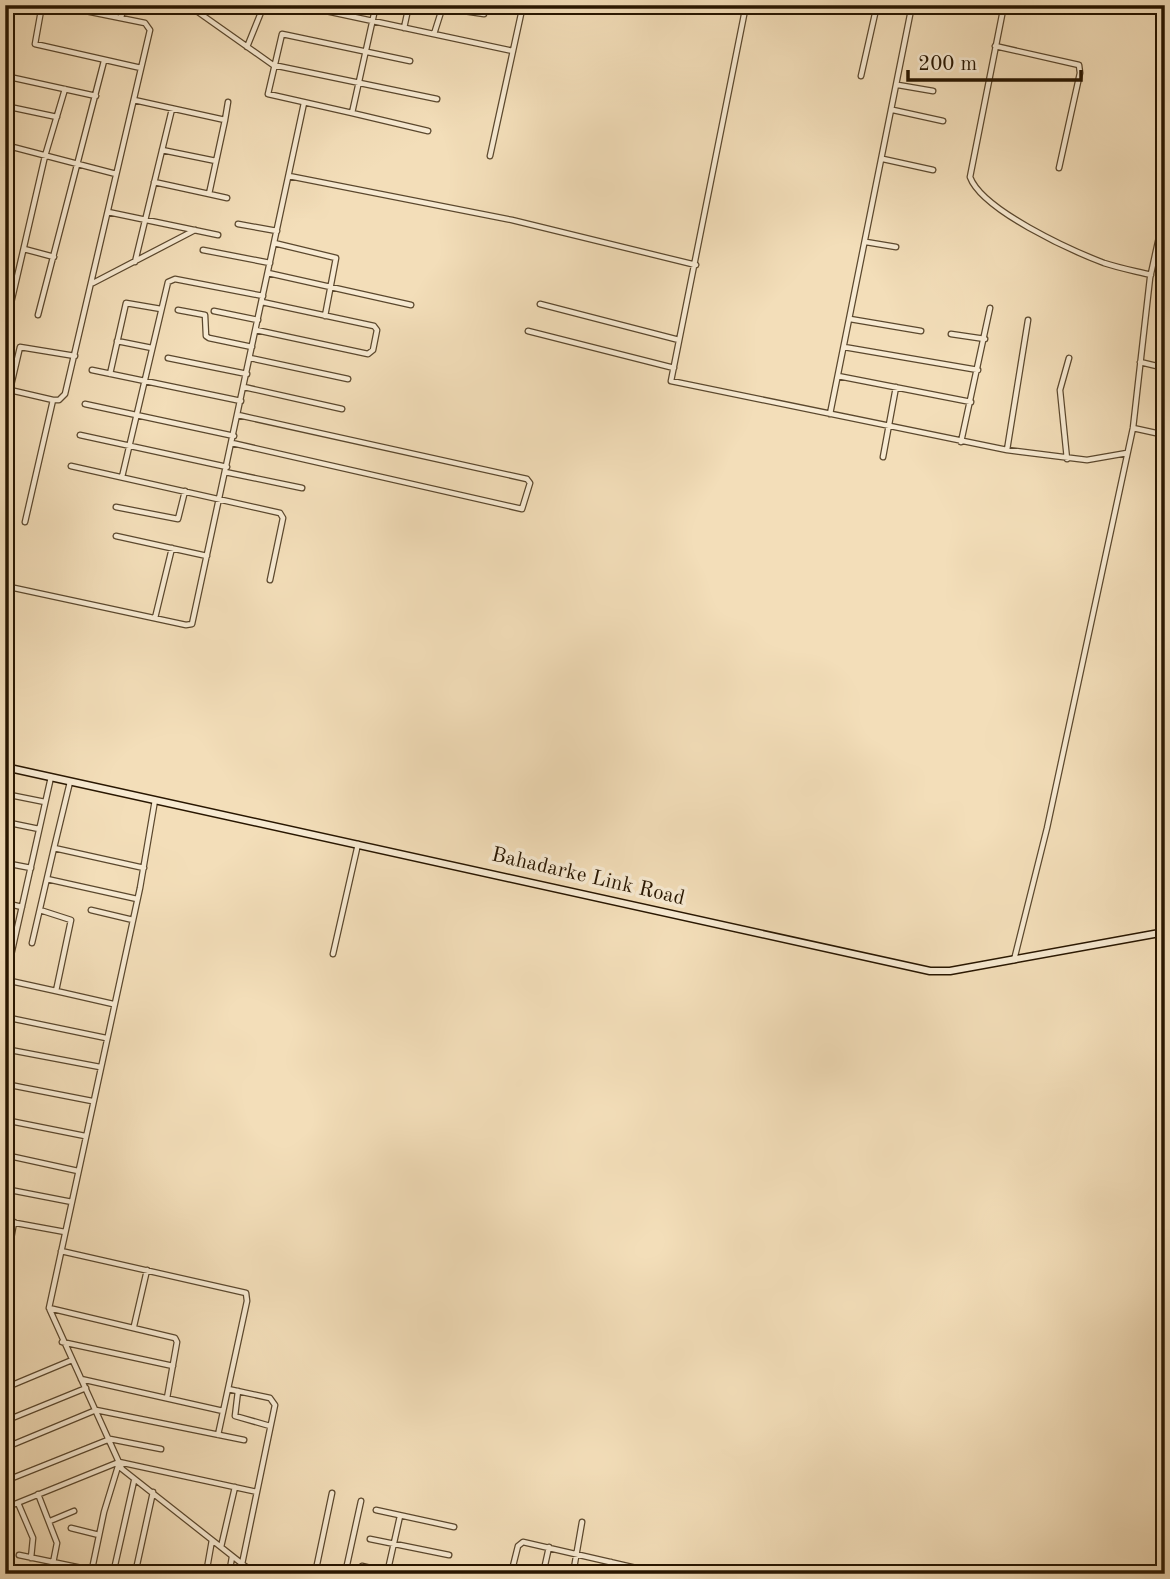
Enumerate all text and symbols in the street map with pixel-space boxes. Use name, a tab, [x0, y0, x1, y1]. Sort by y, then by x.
scale bar	[908, 38, 1081, 82]
text: 200 m	[918, 54, 977, 75]
street label: Bahadarke Link Road	[489, 845, 687, 909]

